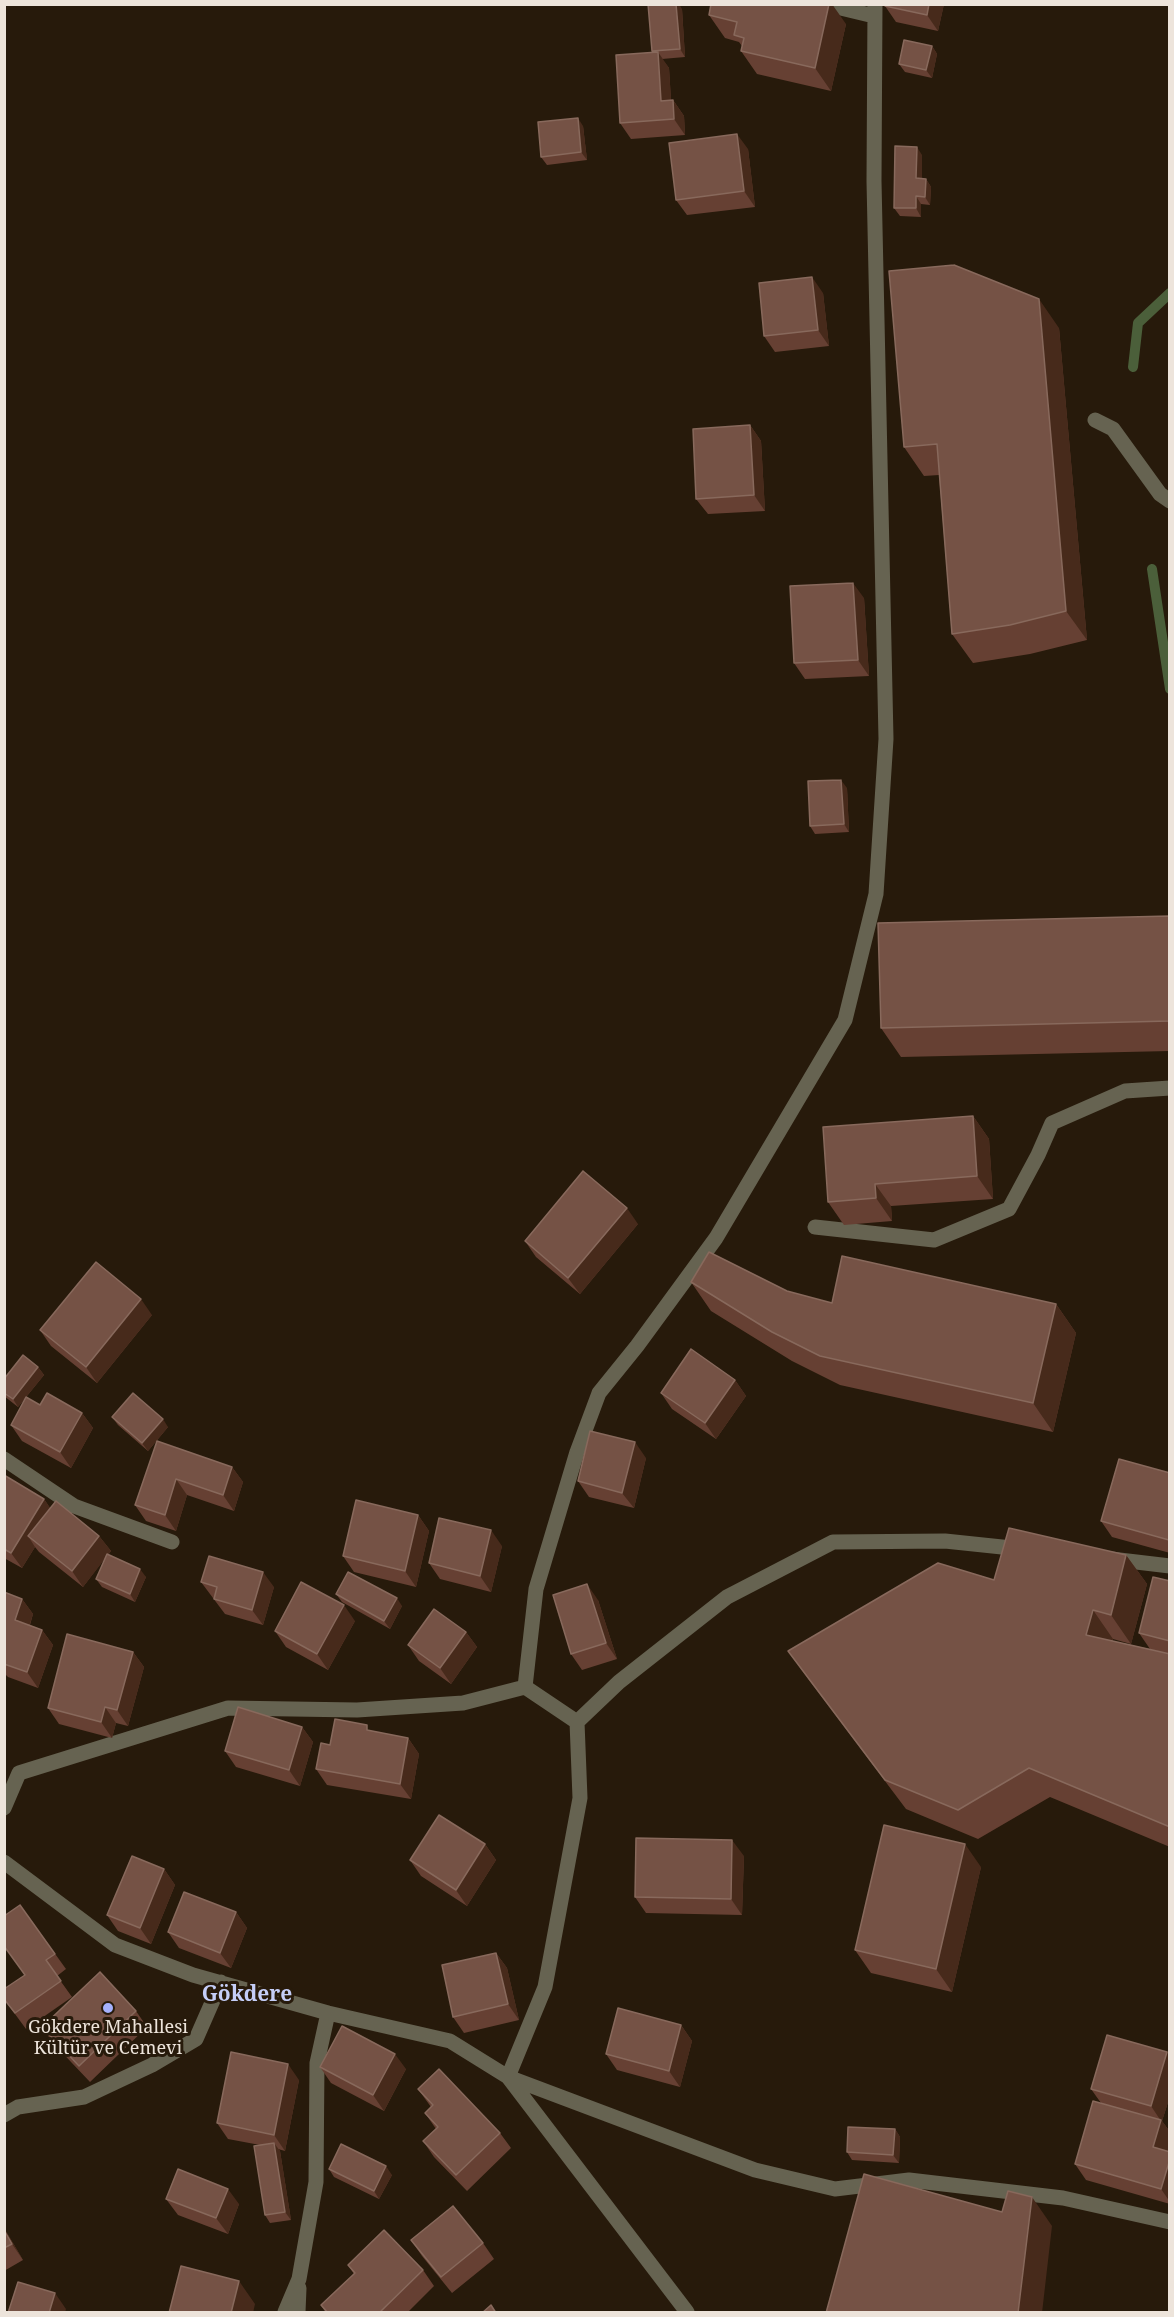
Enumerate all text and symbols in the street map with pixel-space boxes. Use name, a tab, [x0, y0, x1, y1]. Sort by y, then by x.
district label: Gökdere	[202, 1982, 292, 2008]
marker: Gökdere Mahallesi Kültür ve Cemevi	[101, 2001, 115, 2015]
place label: Gökdere Mahallesi Kültür ve Cemevi	[28, 2017, 188, 2060]

